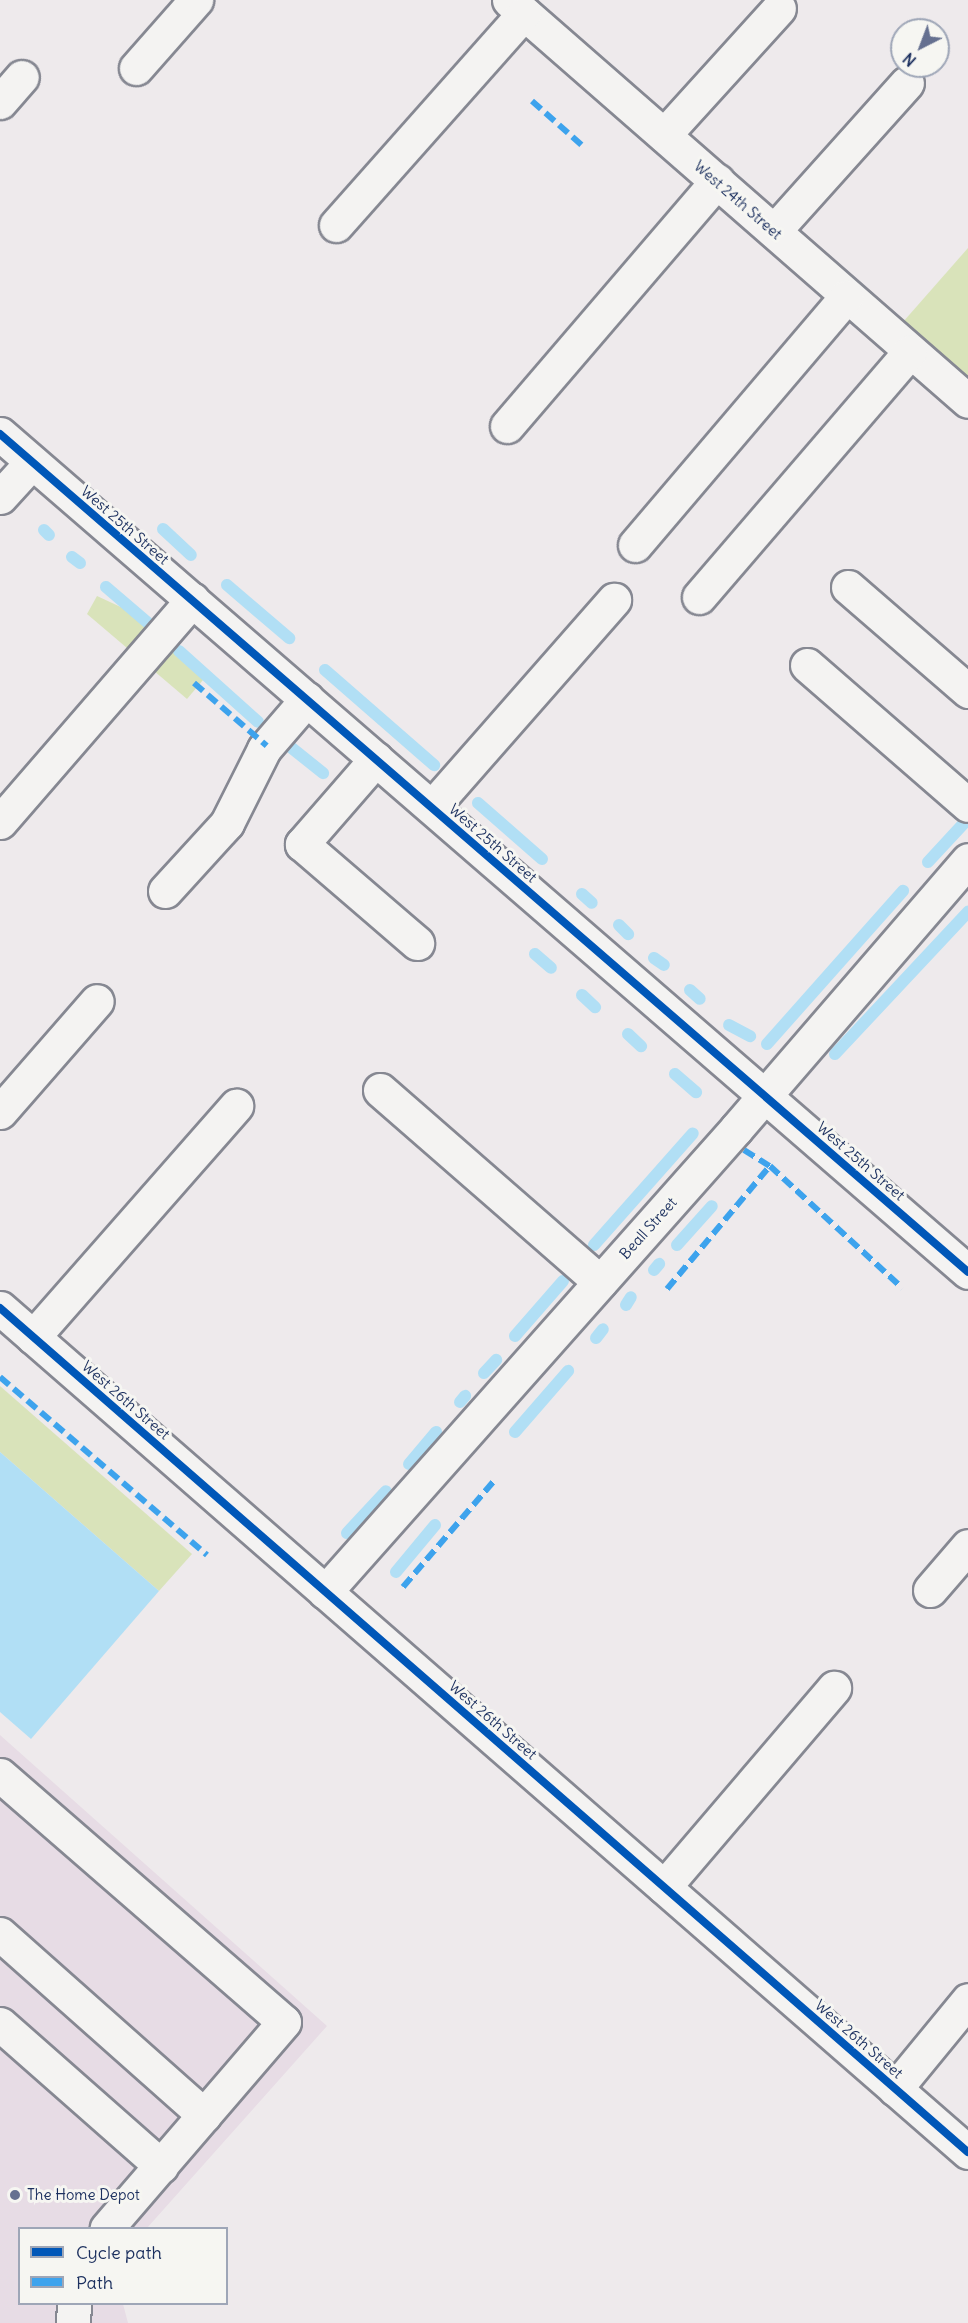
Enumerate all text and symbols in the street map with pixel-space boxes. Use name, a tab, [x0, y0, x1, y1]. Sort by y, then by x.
north arrow	[890, 18, 950, 78]
text: N	[898, 49, 920, 71]
street label: West 24th Street	[690, 157, 786, 243]
street label: West 25th Street	[77, 482, 173, 568]
street label: West 25th Street	[445, 800, 541, 886]
street label: West 25th Street	[813, 1118, 909, 1204]
street label: Beall Street	[616, 1193, 680, 1263]
street label: West 26th Street	[78, 1357, 174, 1443]
street label: West 26th Street	[445, 1677, 541, 1763]
street label: West 26th Street	[811, 1996, 907, 2082]
place label: The Home Depot	[27, 2186, 140, 2204]
marker: The Home Depot	[8, 2188, 22, 2202]
legend	[18, 2227, 228, 2305]
text: Cycle path	[76, 2241, 162, 2264]
text: Path	[76, 2271, 113, 2294]

